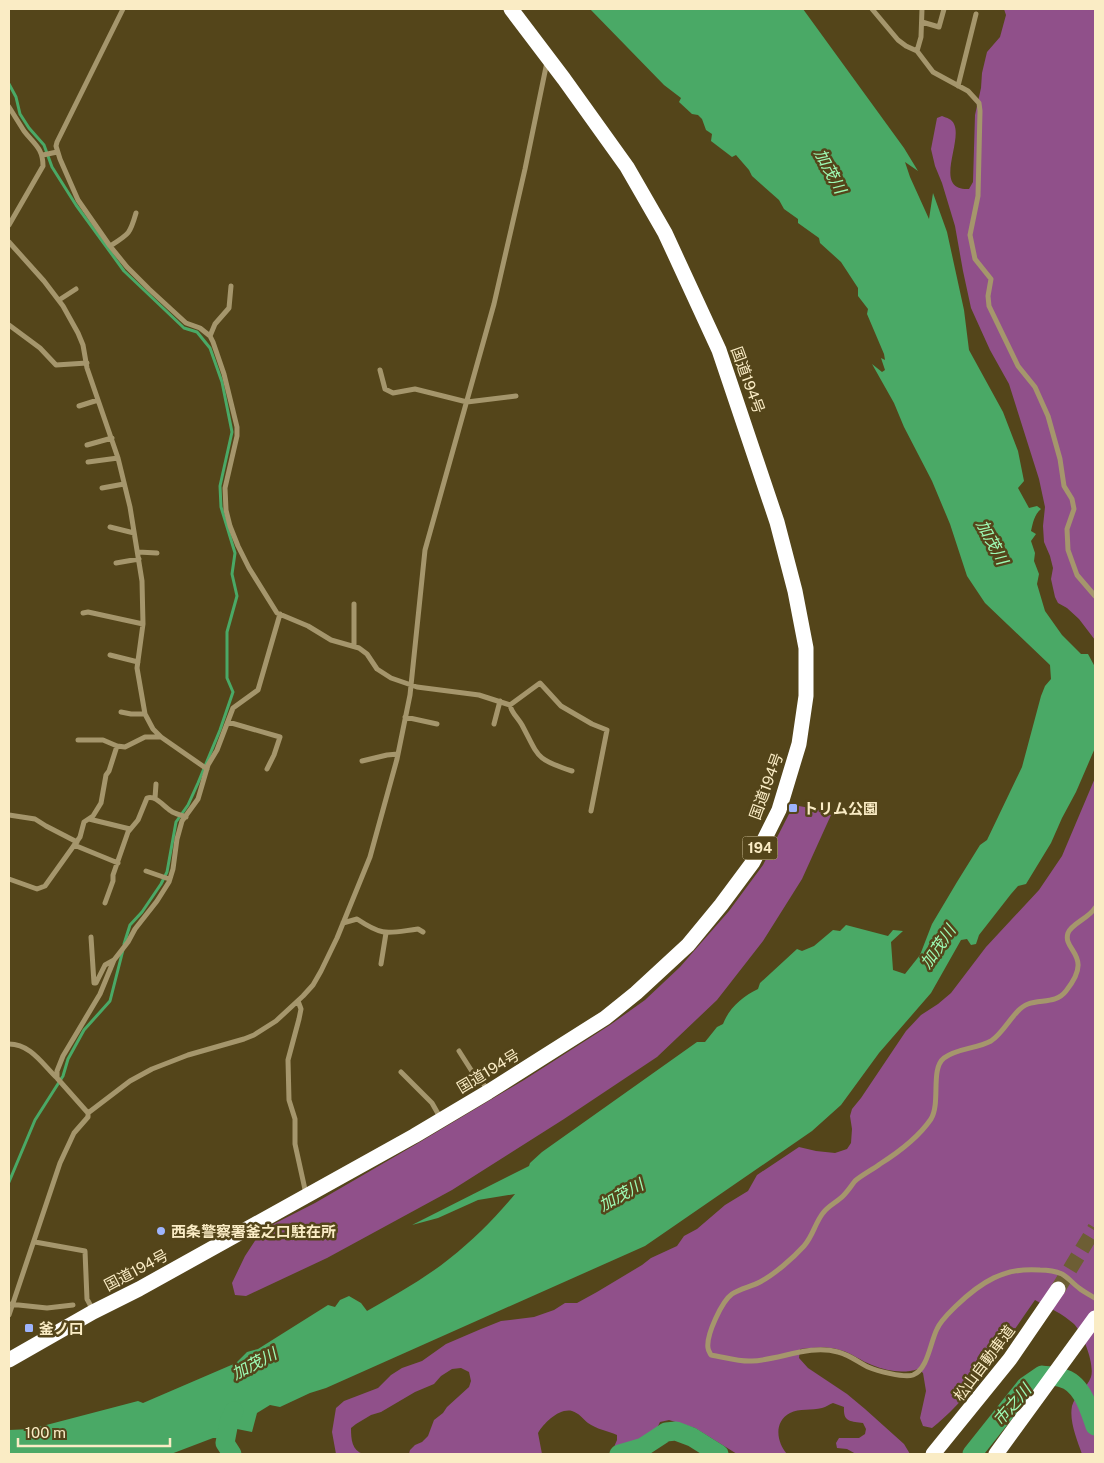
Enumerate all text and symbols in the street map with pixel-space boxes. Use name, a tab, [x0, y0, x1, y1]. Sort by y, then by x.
water label: 加茂川	[810, 145, 851, 198]
street label: 国道194号	[728, 344, 768, 416]
water label: 加茂川	[972, 516, 1013, 569]
street label: 国道194号	[746, 750, 786, 822]
place label: トリム公園	[803, 800, 878, 817]
marker: トリム公園	[787, 802, 799, 814]
road number: 194	[742, 836, 778, 860]
water label: 加茂川	[916, 920, 961, 972]
street label: 国道194号	[454, 1046, 522, 1096]
water label: 加茂川	[595, 1174, 648, 1215]
place label: 西条警察署釜之口駐在所	[171, 1223, 336, 1240]
marker: 西条警察署釜之口駐在所	[155, 1225, 167, 1237]
street label: 国道194号	[101, 1246, 171, 1294]
place label: 釜ノ口	[39, 1320, 84, 1337]
marker: 釜ノ口	[23, 1322, 35, 1334]
street label: 松山自動車道	[950, 1322, 1018, 1404]
water label: 加茂川	[228, 1343, 281, 1384]
water label: 市之川	[989, 1379, 1036, 1429]
scale bar	[18, 1416, 170, 1448]
text: 100 m	[25, 1424, 66, 1441]

